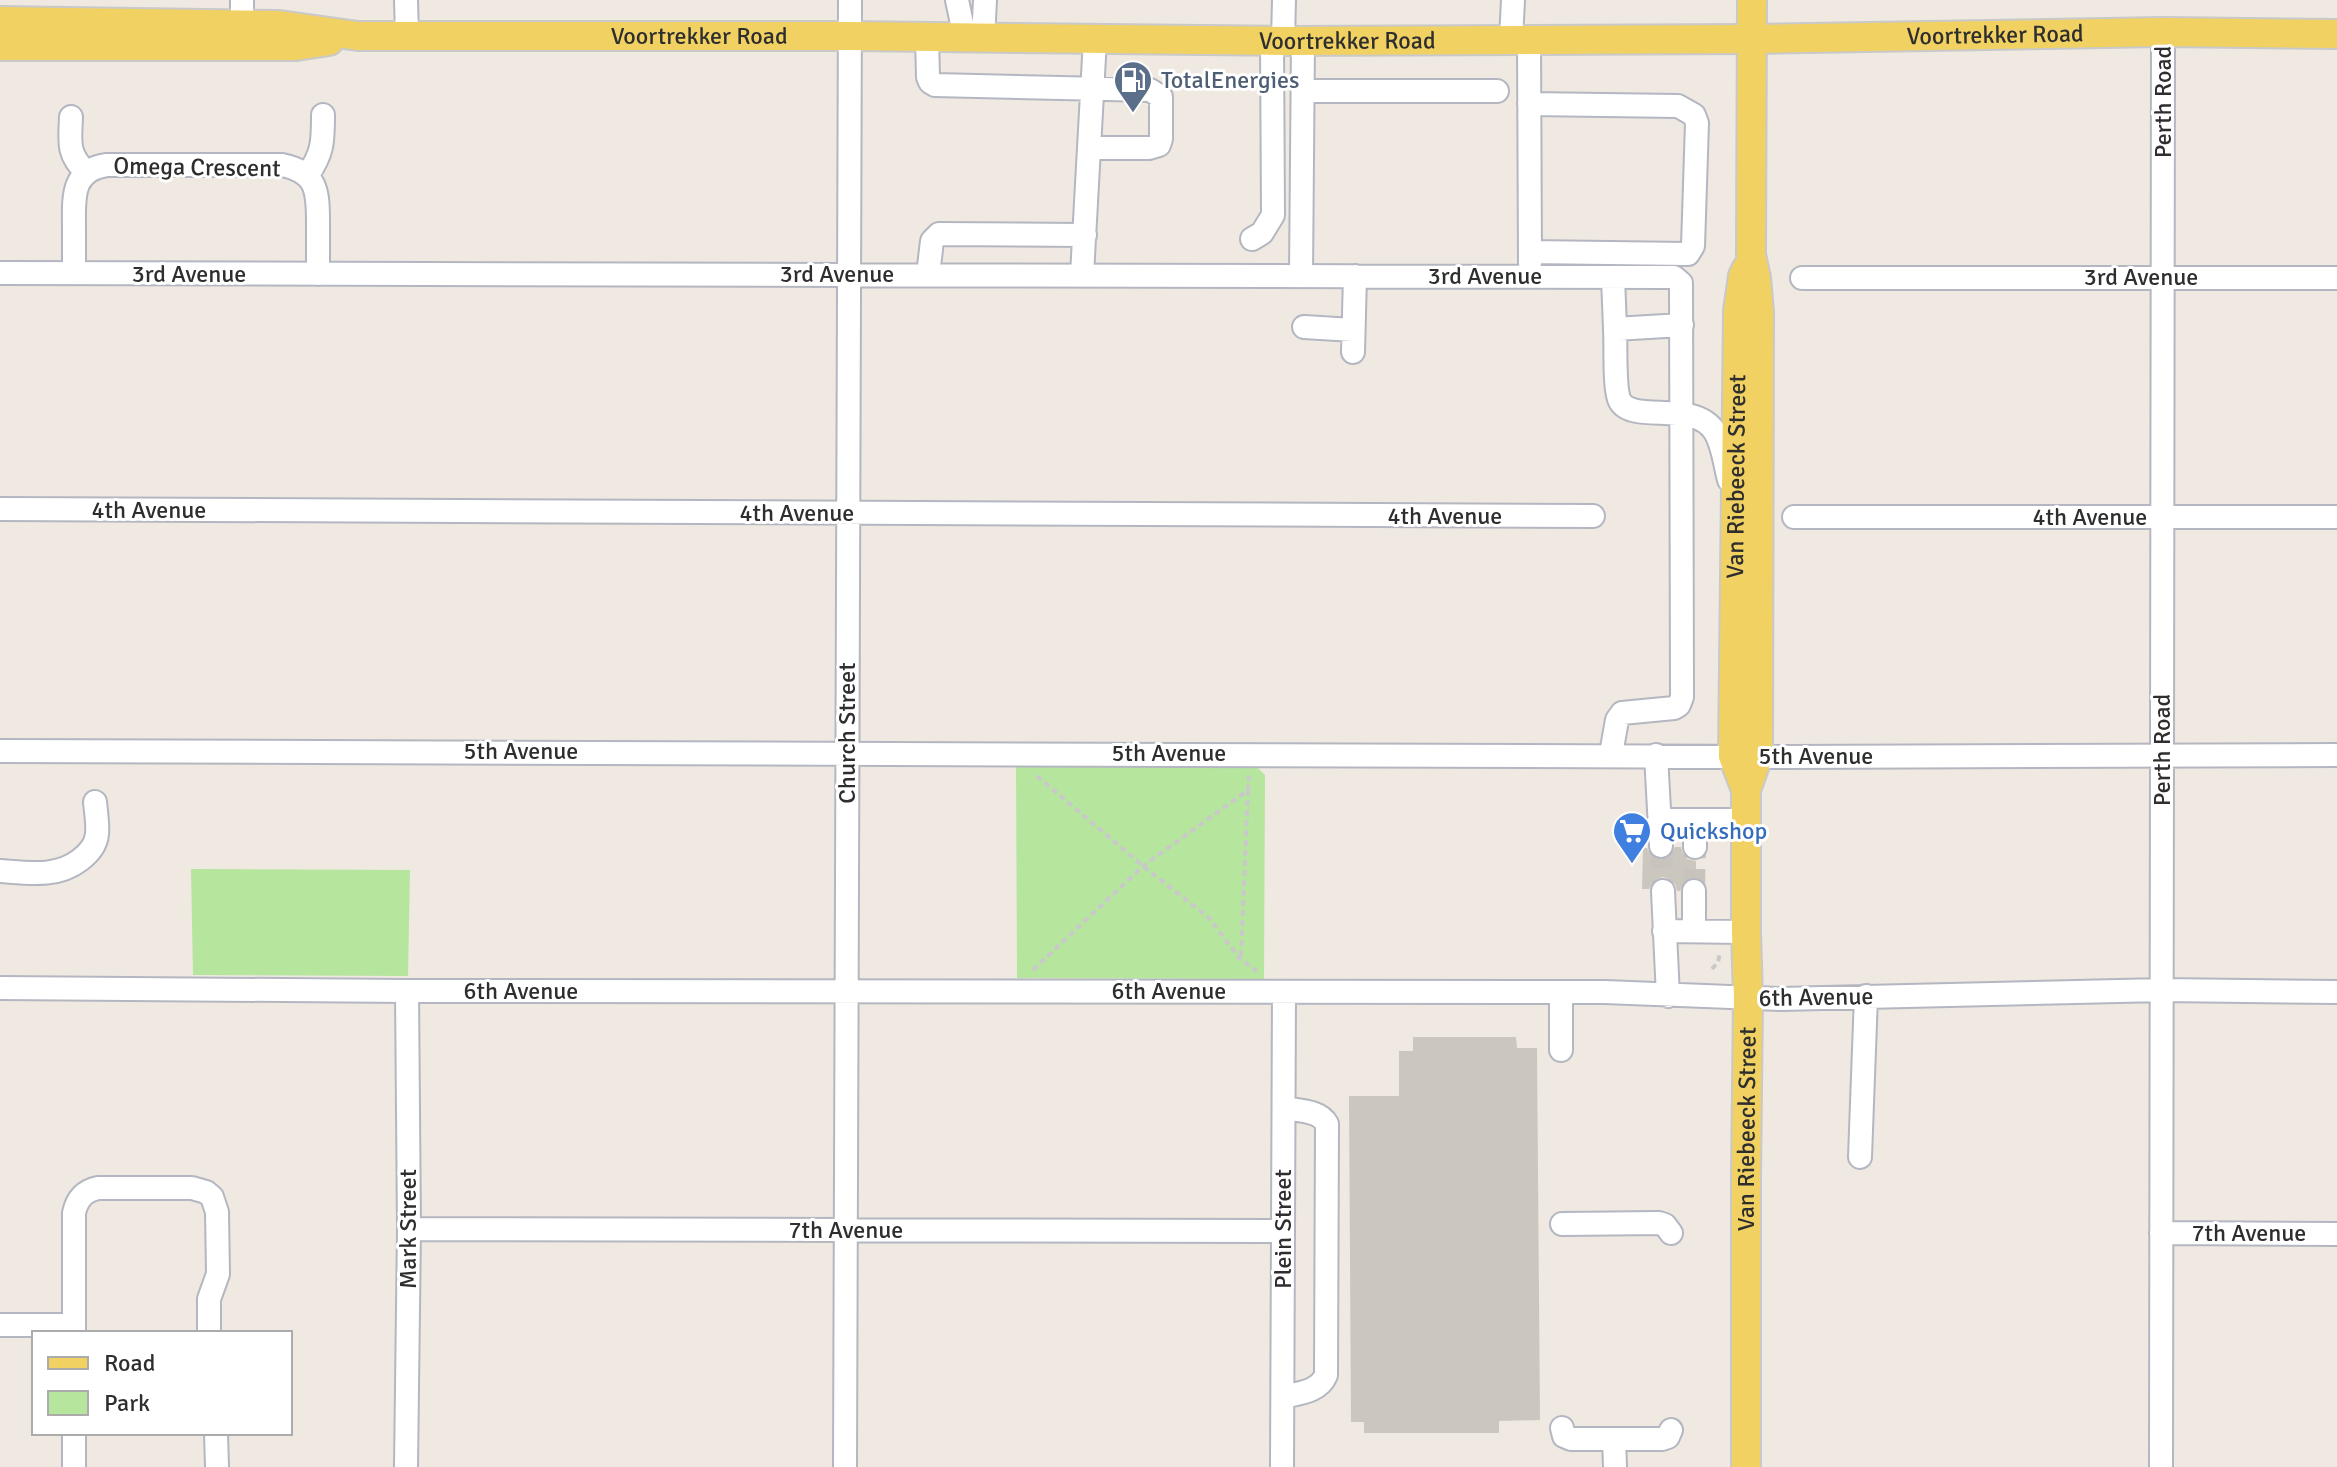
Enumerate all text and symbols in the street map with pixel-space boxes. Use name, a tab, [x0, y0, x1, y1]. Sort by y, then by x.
street label: Voortrekker Road	[1906, 18, 2084, 51]
street label: Voortrekker Road	[611, 21, 788, 51]
street label: Voortrekker Road	[1259, 25, 1436, 56]
street label: Perth Road	[2148, 46, 2178, 158]
fuel station icon: TotalEnergies	[1112, 59, 1154, 114]
place label: TotalEnergies	[1161, 65, 1300, 95]
street label: Omega Crescent	[113, 151, 281, 183]
street label: 3rd Avenue	[132, 259, 246, 289]
street label: 3rd Avenue	[780, 259, 894, 289]
street label: 3rd Avenue	[1428, 261, 1542, 291]
street label: 3rd Avenue	[2084, 262, 2198, 292]
street label: Van Riebeeck Street	[1720, 374, 1752, 579]
street label: 4th Avenue	[92, 495, 206, 525]
street label: 4th Avenue	[740, 498, 854, 528]
street label: 4th Avenue	[1388, 501, 1502, 531]
street label: 4th Avenue	[2033, 502, 2147, 532]
street label: Church Street	[832, 662, 862, 804]
street label: Perth Road	[2147, 694, 2177, 806]
street label: 5th Avenue	[464, 736, 578, 766]
street label: 5th Avenue	[1112, 738, 1226, 768]
street label: 5th Avenue	[1759, 741, 1873, 771]
supermarket icon: Quickshop	[1611, 810, 1653, 865]
place label: Quickshop	[1660, 816, 1767, 846]
street label: 6th Avenue	[464, 976, 578, 1006]
street label: 6th Avenue	[1112, 976, 1226, 1006]
street label: 6th Avenue	[1758, 981, 1874, 1013]
street label: Van Riebeeck Street	[1731, 1027, 1763, 1231]
street label: Mark Street	[393, 1169, 423, 1289]
street label: Plein Street	[1268, 1169, 1298, 1289]
street label: 7th Avenue	[789, 1215, 903, 1245]
street label: 7th Avenue	[2192, 1218, 2306, 1248]
legend	[32, 1331, 292, 1435]
text: Road	[104, 1348, 155, 1378]
text: Park	[104, 1388, 150, 1418]

